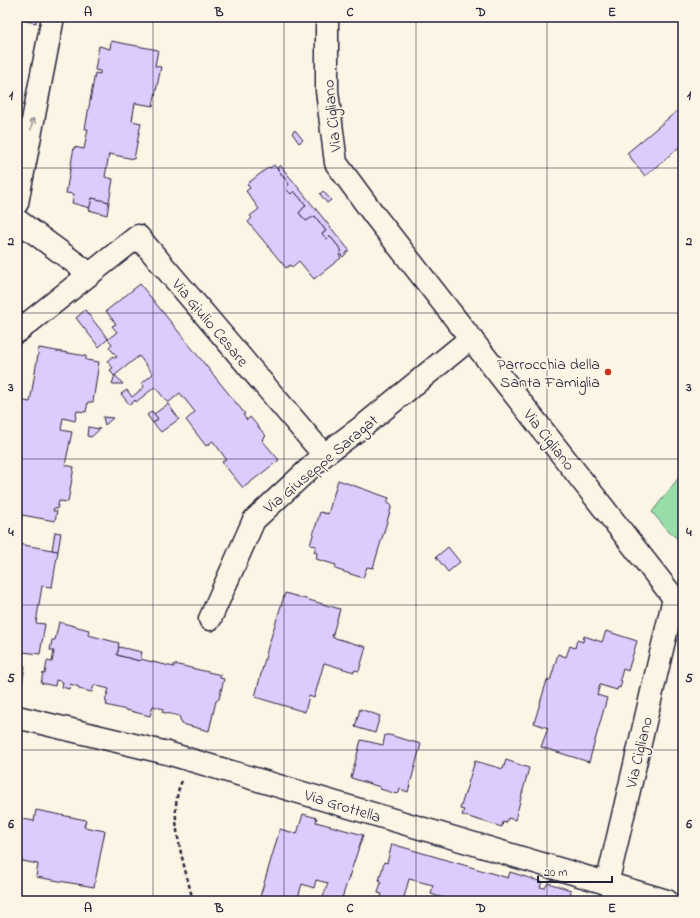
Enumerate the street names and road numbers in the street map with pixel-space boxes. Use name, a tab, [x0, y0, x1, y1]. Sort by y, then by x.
street label: Via Cigliano	[317, 78, 349, 154]
street label: Via Giulio Cesare	[165, 273, 254, 373]
street label: Via Cigliano	[516, 403, 580, 476]
street label: Via Giuseppe Saragat	[258, 409, 384, 520]
street label: Via Cigliano	[620, 714, 660, 791]
street label: Via Grottella	[300, 784, 384, 830]

